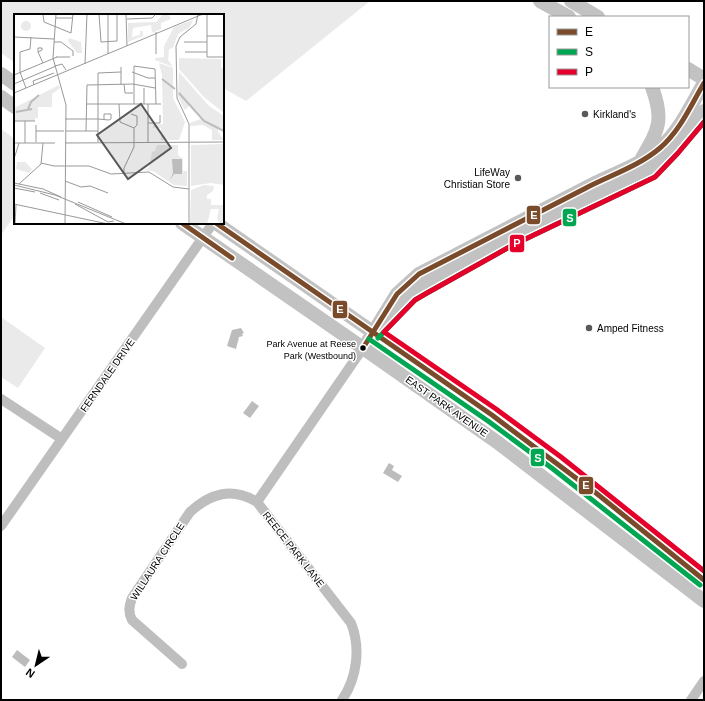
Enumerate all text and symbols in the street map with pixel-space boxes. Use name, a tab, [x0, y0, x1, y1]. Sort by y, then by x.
inset map	[14, 14, 224, 224]
legend	[549, 16, 689, 88]
text: E	[585, 25, 593, 39]
text: S	[585, 45, 593, 59]
text: P	[585, 65, 593, 79]
marker: Kirkland's	[580, 109, 590, 119]
place label: Kirkland's	[593, 109, 636, 120]
place label: LifeWay Christian Store	[444, 167, 510, 190]
marker: LifeWay Christian Store	[513, 173, 523, 183]
line badge: E	[526, 205, 541, 225]
line badge: S	[562, 208, 577, 227]
text: E	[530, 209, 538, 221]
text: S	[566, 212, 574, 224]
line badge: P	[509, 234, 525, 253]
text: P	[513, 237, 521, 249]
line badge: E	[332, 300, 348, 319]
text: E	[336, 303, 344, 315]
marker: Amped Fitness	[584, 323, 594, 333]
place label: Amped Fitness	[597, 323, 664, 334]
street label: FERNDALE DRIVE	[78, 336, 137, 414]
place label: Park Avenue at Reese Park (Westbound)	[267, 339, 356, 361]
marker: Park Avenue at Reese Park (Westbound)	[358, 343, 368, 353]
street label: EAST PARK AVENUE	[403, 374, 490, 439]
line badge: S	[530, 448, 545, 467]
text: S	[534, 452, 542, 464]
line badge: E	[578, 476, 594, 495]
text: E	[582, 479, 590, 491]
street label: REECE PARK LANE	[261, 509, 327, 589]
street label: WILLAURA CIRCLE	[128, 520, 187, 602]
north arrow	[16, 645, 56, 685]
text: N	[24, 666, 37, 680]

